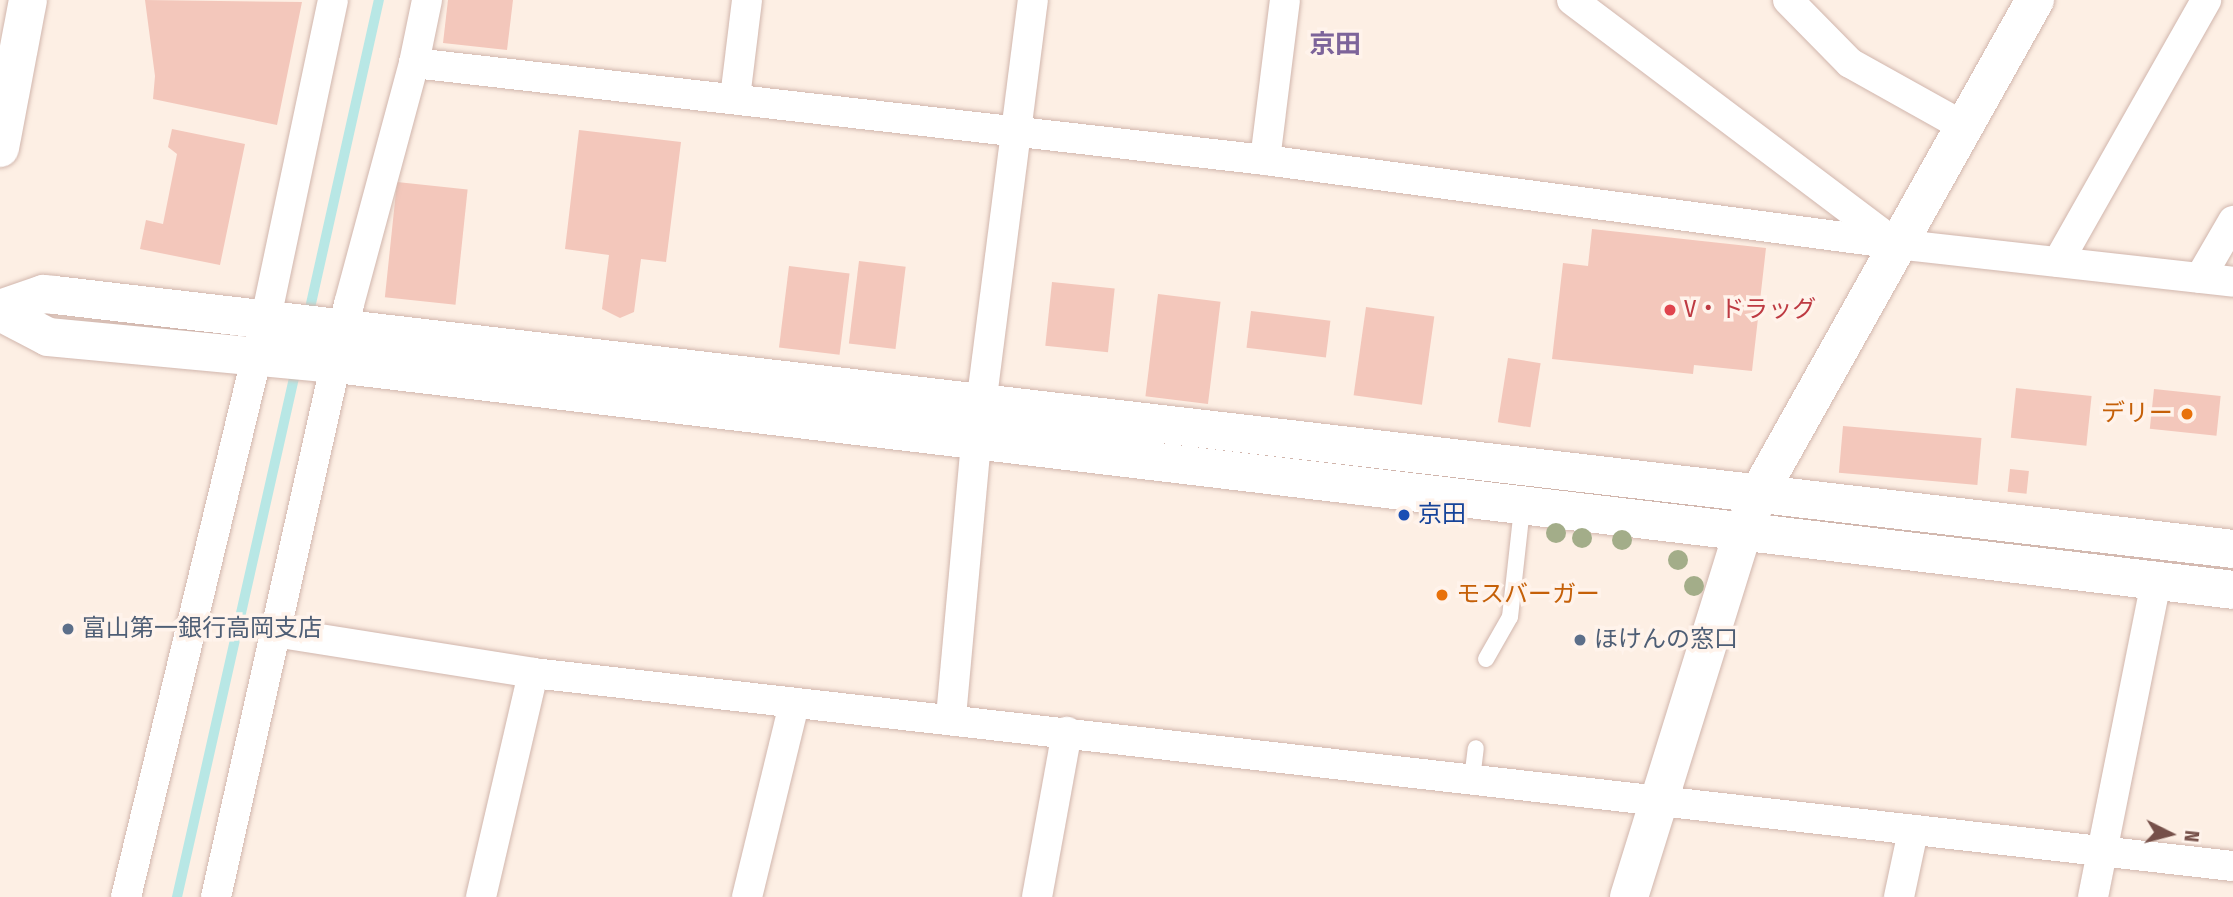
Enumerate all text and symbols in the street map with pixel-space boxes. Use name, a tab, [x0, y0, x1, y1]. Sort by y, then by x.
district label: 京田	[1309, 29, 1361, 61]
place label: V・ドラッグ	[1684, 296, 1816, 324]
marker: V・ドラッグ	[1662, 302, 1678, 318]
place label: デリー	[2101, 400, 2173, 428]
marker: デリー	[2179, 406, 2195, 422]
place label: 京田	[1418, 501, 1466, 529]
marker: 京田	[1396, 507, 1412, 523]
place label: モスバーガー	[1456, 581, 1600, 609]
marker: モスバーガー	[1434, 587, 1450, 603]
place label: 富山第一銀行高岡支店	[82, 615, 322, 643]
marker: 富山第一銀行高岡支店	[60, 621, 76, 637]
place label: ほけんの窓口	[1594, 626, 1738, 654]
marker: ほけんの窓口	[1572, 632, 1588, 648]
north arrow	[2135, 799, 2205, 869]
text: N	[2179, 829, 2203, 843]

